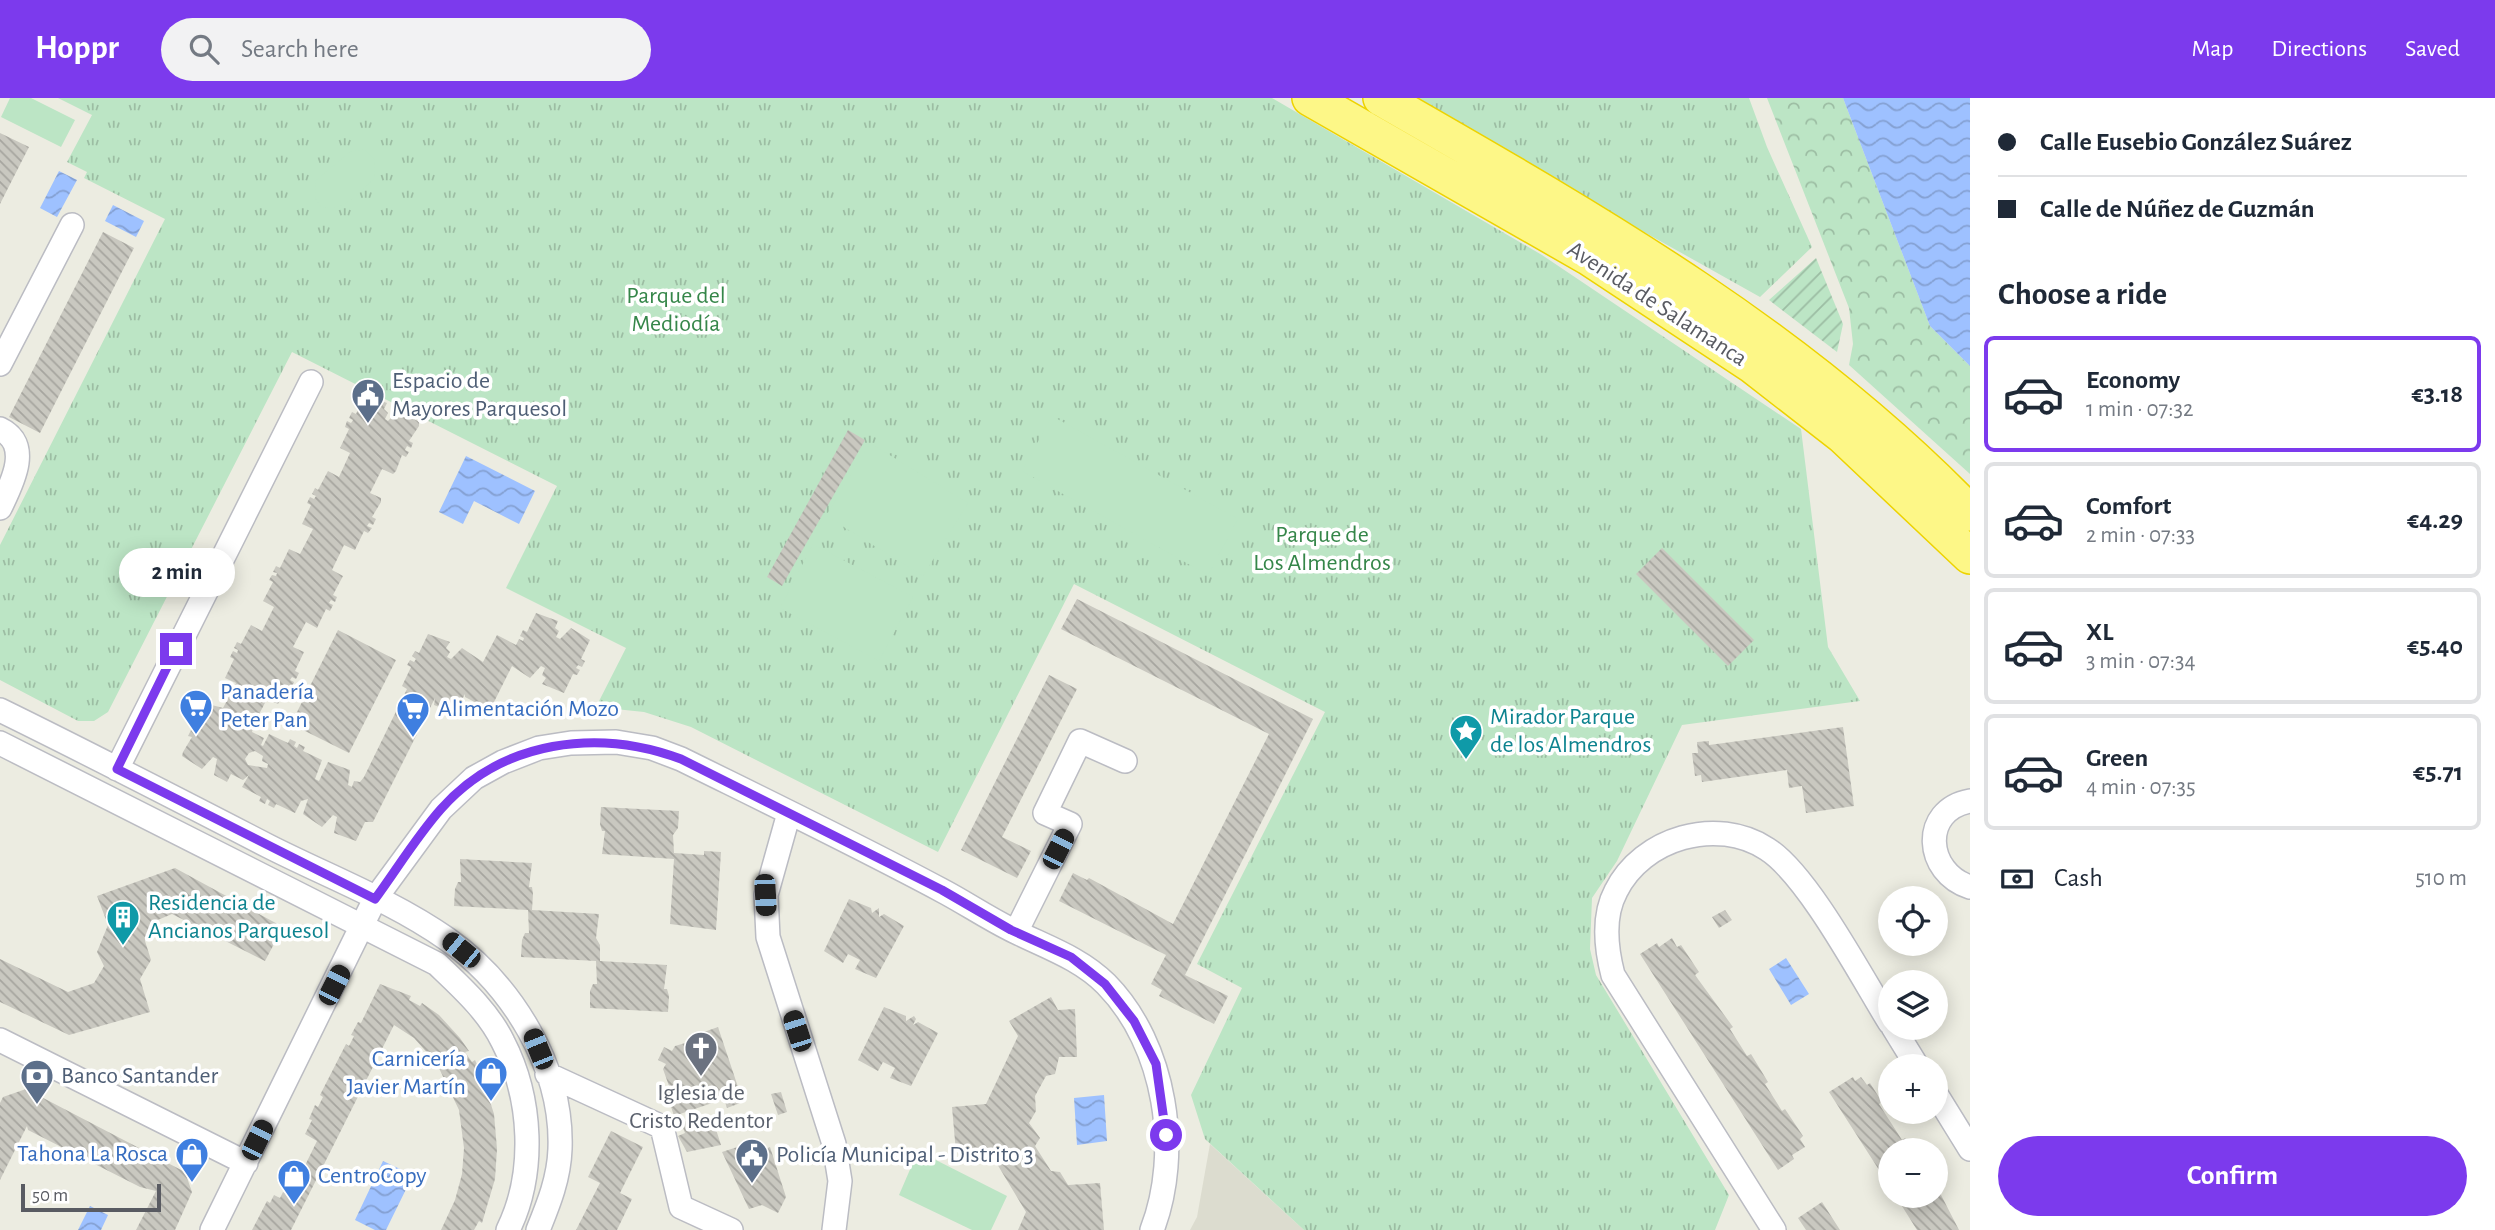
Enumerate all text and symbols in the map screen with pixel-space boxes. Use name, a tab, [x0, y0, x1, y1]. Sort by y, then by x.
search box	[161, 18, 651, 81]
icon: search	[185, 30, 223, 68]
text: Hoppr	[35, 32, 119, 65]
text: Search here	[241, 36, 359, 62]
text: Map	[2191, 37, 2233, 61]
text: Directions	[2271, 37, 2367, 61]
text: Saved	[2405, 37, 2460, 61]
text: Calle Eusebio González Suárez	[2040, 129, 2352, 155]
text: Calle de Núñez de Guzmán	[2040, 196, 2315, 222]
street label: Avenida de Salamanca	[1563, 237, 1751, 371]
text: Choose a ride	[1998, 278, 2167, 310]
park label: Parque del Mediodía	[626, 284, 726, 336]
icon: car	[2002, 363, 2065, 426]
text: Economy	[2086, 367, 2180, 393]
place label: Espacio de Mayores Parquesol	[392, 369, 567, 421]
public building icon: Espacio de Mayores Parquesol	[349, 376, 387, 425]
text: €3.18	[2412, 381, 2463, 407]
text: 1 min · 07:32	[2086, 398, 2193, 421]
icon: car	[2002, 489, 2065, 552]
text: Comfort	[2086, 493, 2171, 519]
text: €4.29	[2407, 507, 2463, 533]
park label: Parque de Los Almendros	[1253, 523, 1391, 575]
text: 2 min · 07:33	[2086, 524, 2195, 547]
callout: 2 min	[118, 547, 234, 596]
text: 2 min	[151, 561, 203, 584]
icon: car	[2002, 615, 2065, 678]
text: XL	[2086, 619, 2113, 645]
route end	[160, 633, 192, 665]
text: €5.40	[2407, 633, 2463, 659]
text: 3 min · 07:34	[2086, 650, 2196, 673]
place label: Panadería Peter Pan	[220, 680, 314, 732]
supermarket icon: Panadería Peter Pan	[177, 687, 215, 736]
supermarket icon: Alimentación Mozo	[394, 690, 432, 739]
place label: Alimentación Mozo	[438, 697, 619, 721]
place label: Mirador Parque de los Almendros	[1490, 705, 1651, 757]
place icon: Mirador Parque de los Almendros	[1447, 712, 1485, 761]
icon: car	[2002, 741, 2065, 804]
text: Green	[2086, 745, 2148, 771]
text: €5.71	[2413, 759, 2463, 785]
text: 4 min · 07:35	[2086, 776, 2196, 799]
car	[1040, 826, 1077, 872]
icon: cash	[1998, 860, 2036, 898]
text: Cash	[2054, 865, 2103, 891]
text: 510 m	[2415, 867, 2467, 890]
car	[754, 873, 777, 917]
map controls	[1878, 886, 1948, 1208]
button: locate	[1878, 886, 1948, 956]
place label: Residencia de Ancianos Parquesol	[148, 891, 329, 943]
building icon: Residencia de Ancianos Parquesol	[104, 898, 142, 947]
car	[439, 929, 484, 971]
car	[316, 962, 353, 1008]
button: layers	[1878, 970, 1948, 1040]
car	[781, 1008, 814, 1054]
car	[521, 1026, 556, 1072]
church icon: Iglesia de Cristo Redentor	[682, 1029, 720, 1078]
place label: Carnicería Javier Martín	[346, 1047, 466, 1099]
shop icon: Carnicería Javier Martín	[472, 1054, 510, 1103]
button: +	[1878, 1054, 1948, 1124]
bank icon: Banco Santander	[18, 1057, 56, 1106]
place label: Banco Santander	[61, 1064, 219, 1088]
place label: Iglesia de Cristo Redentor	[629, 1081, 773, 1133]
car	[239, 1117, 276, 1163]
route start	[1150, 1119, 1182, 1151]
shop icon: Tahona La Rosca	[173, 1135, 211, 1184]
public building icon: Policía Municipal - Distrito 3	[733, 1136, 771, 1185]
button: Confirm	[1998, 1136, 2467, 1216]
button: −	[1878, 1138, 1948, 1208]
place label: Tahona La Rosca	[17, 1142, 168, 1166]
place label: Policía Municipal - Distrito 3	[776, 1143, 1034, 1167]
shop icon: CentroCopy	[275, 1157, 313, 1206]
place label: CentroCopy	[318, 1164, 427, 1188]
scale bar	[21, 1181, 161, 1213]
text: 50 m	[32, 1186, 68, 1205]

